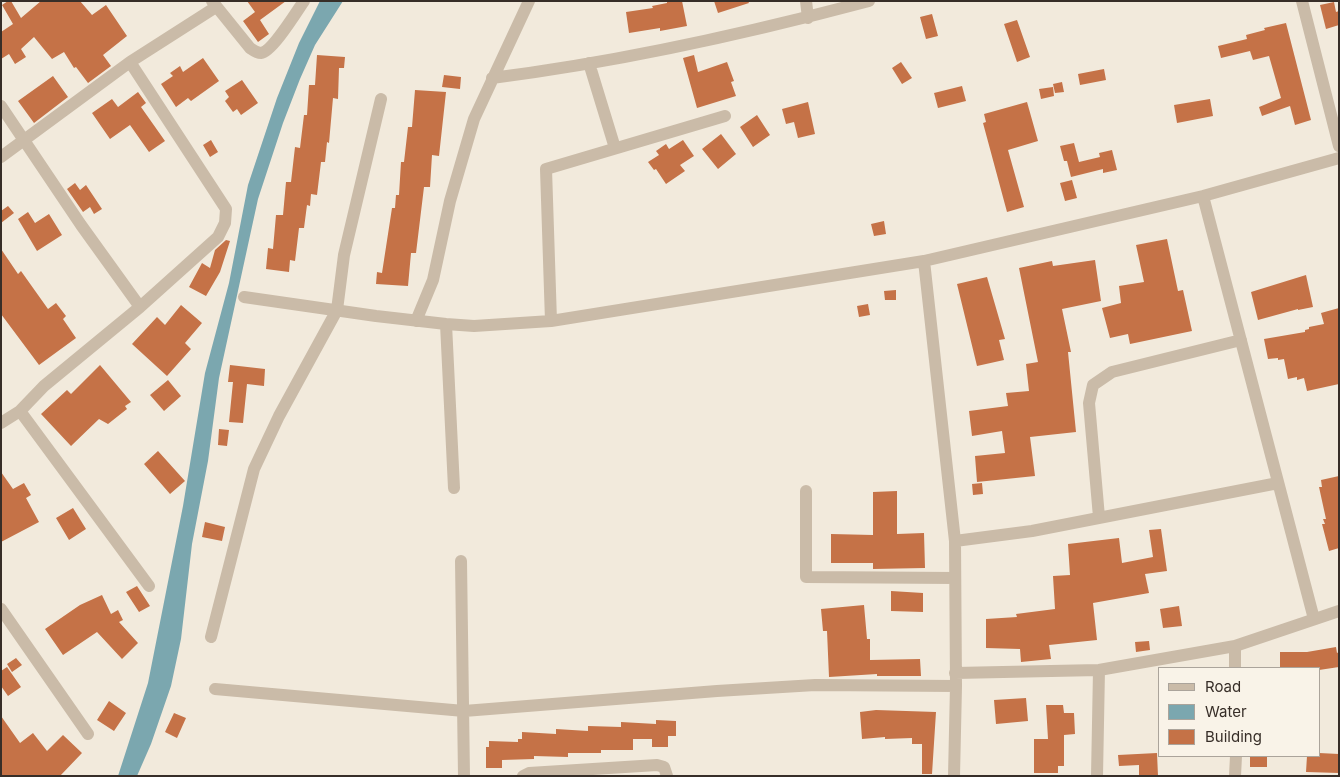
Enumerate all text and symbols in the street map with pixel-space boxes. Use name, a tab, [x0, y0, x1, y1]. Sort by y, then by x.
legend	[1158, 667, 1320, 757]
text: Road	[1205, 677, 1241, 696]
text: Water	[1205, 702, 1247, 721]
text: Building	[1205, 727, 1262, 746]

